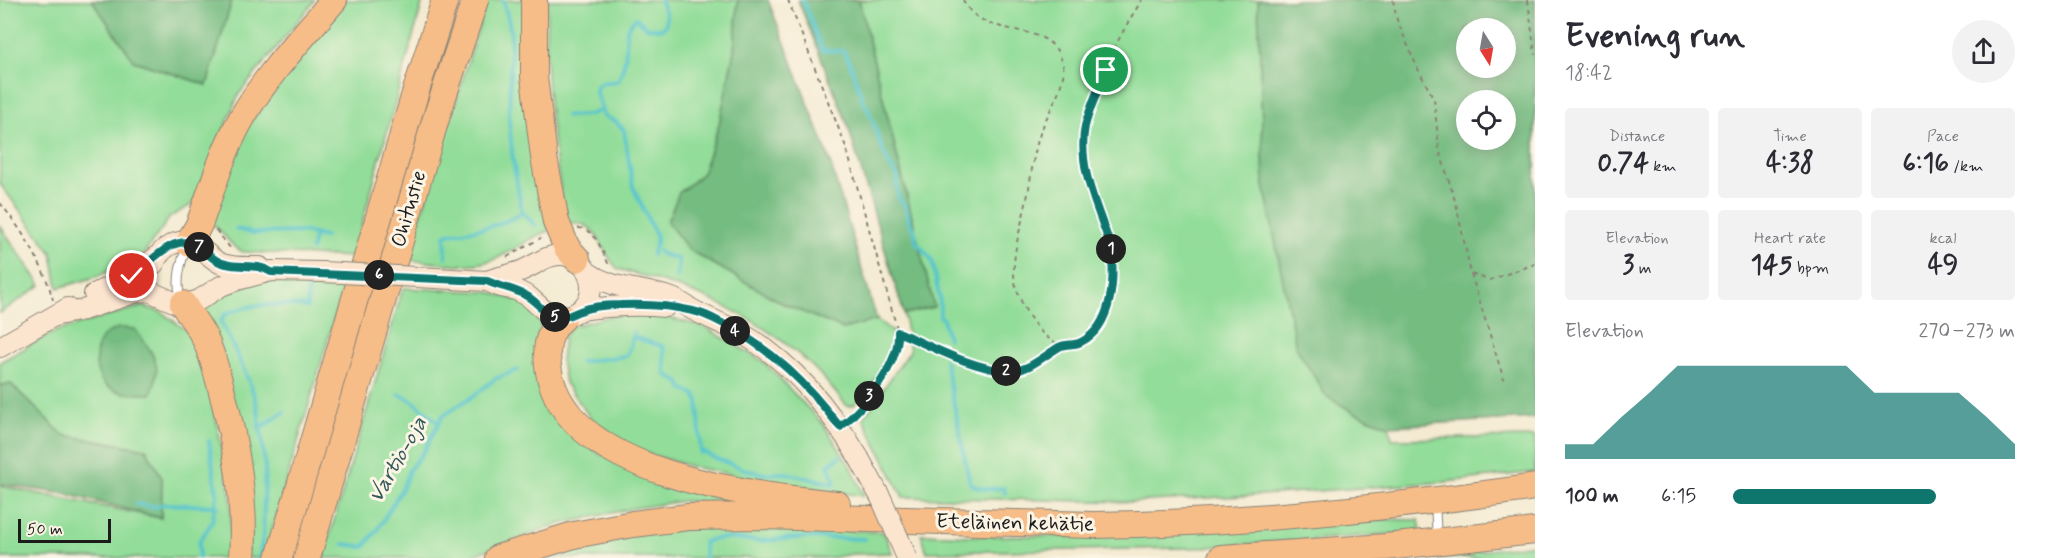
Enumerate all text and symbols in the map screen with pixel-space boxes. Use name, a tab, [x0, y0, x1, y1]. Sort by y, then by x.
text: Evening run	[1565, 15, 1745, 59]
north arrow	[1456, 18, 1516, 78]
map controls	[1456, 18, 1516, 150]
button: share	[1952, 20, 2015, 83]
pin	[1080, 44, 1131, 95]
icon: arrive	[1089, 53, 1122, 86]
text: 18:42	[1565, 60, 1612, 87]
button: locate	[1456, 90, 1516, 150]
text: Distance	[1609, 126, 1665, 147]
text: Time	[1773, 126, 1807, 147]
text: Pace	[1927, 126, 1959, 147]
text: 0.74	[1597, 147, 1649, 181]
text: 4:38	[1766, 147, 1814, 181]
text: 6:16	[1903, 147, 1949, 181]
text: km	[1649, 156, 1677, 177]
text: /km	[1949, 156, 1983, 177]
street label: Ohitustie	[385, 167, 433, 251]
text: Elevation	[1606, 228, 1669, 249]
text: Heart rate	[1754, 228, 1826, 249]
text: kcal	[1930, 228, 1956, 249]
pin: 7	[184, 232, 214, 262]
pin: 1	[1096, 234, 1126, 264]
text: 7	[194, 236, 204, 257]
text: 1	[1107, 238, 1115, 259]
text: 3	[1623, 249, 1634, 283]
text: 145	[1751, 249, 1793, 283]
text: 49	[1928, 249, 1958, 283]
pin	[106, 250, 157, 301]
text: m	[1634, 258, 1651, 279]
text: bpm	[1793, 258, 1829, 279]
icon: check	[115, 259, 148, 292]
pin: 6	[364, 260, 394, 290]
text: 6	[375, 264, 383, 285]
pin: 5	[540, 302, 570, 332]
text: 5	[550, 306, 560, 327]
pin: 4	[720, 316, 750, 346]
text: Elevation	[1565, 318, 1644, 345]
text: 270–273 m	[1918, 318, 2015, 345]
text: 4	[730, 320, 740, 341]
pin: 2	[991, 356, 1021, 386]
text: 2	[1002, 360, 1010, 381]
pin: 3	[854, 381, 884, 411]
text: 3	[865, 385, 873, 406]
water label: Vartio-oja	[362, 412, 434, 508]
text: 100 m	[1565, 483, 1619, 510]
text: 6:15	[1661, 483, 1696, 510]
street label: Eteläinen kehätie	[936, 508, 1094, 538]
scale bar	[18, 516, 111, 544]
text: 50 m	[27, 519, 63, 540]

